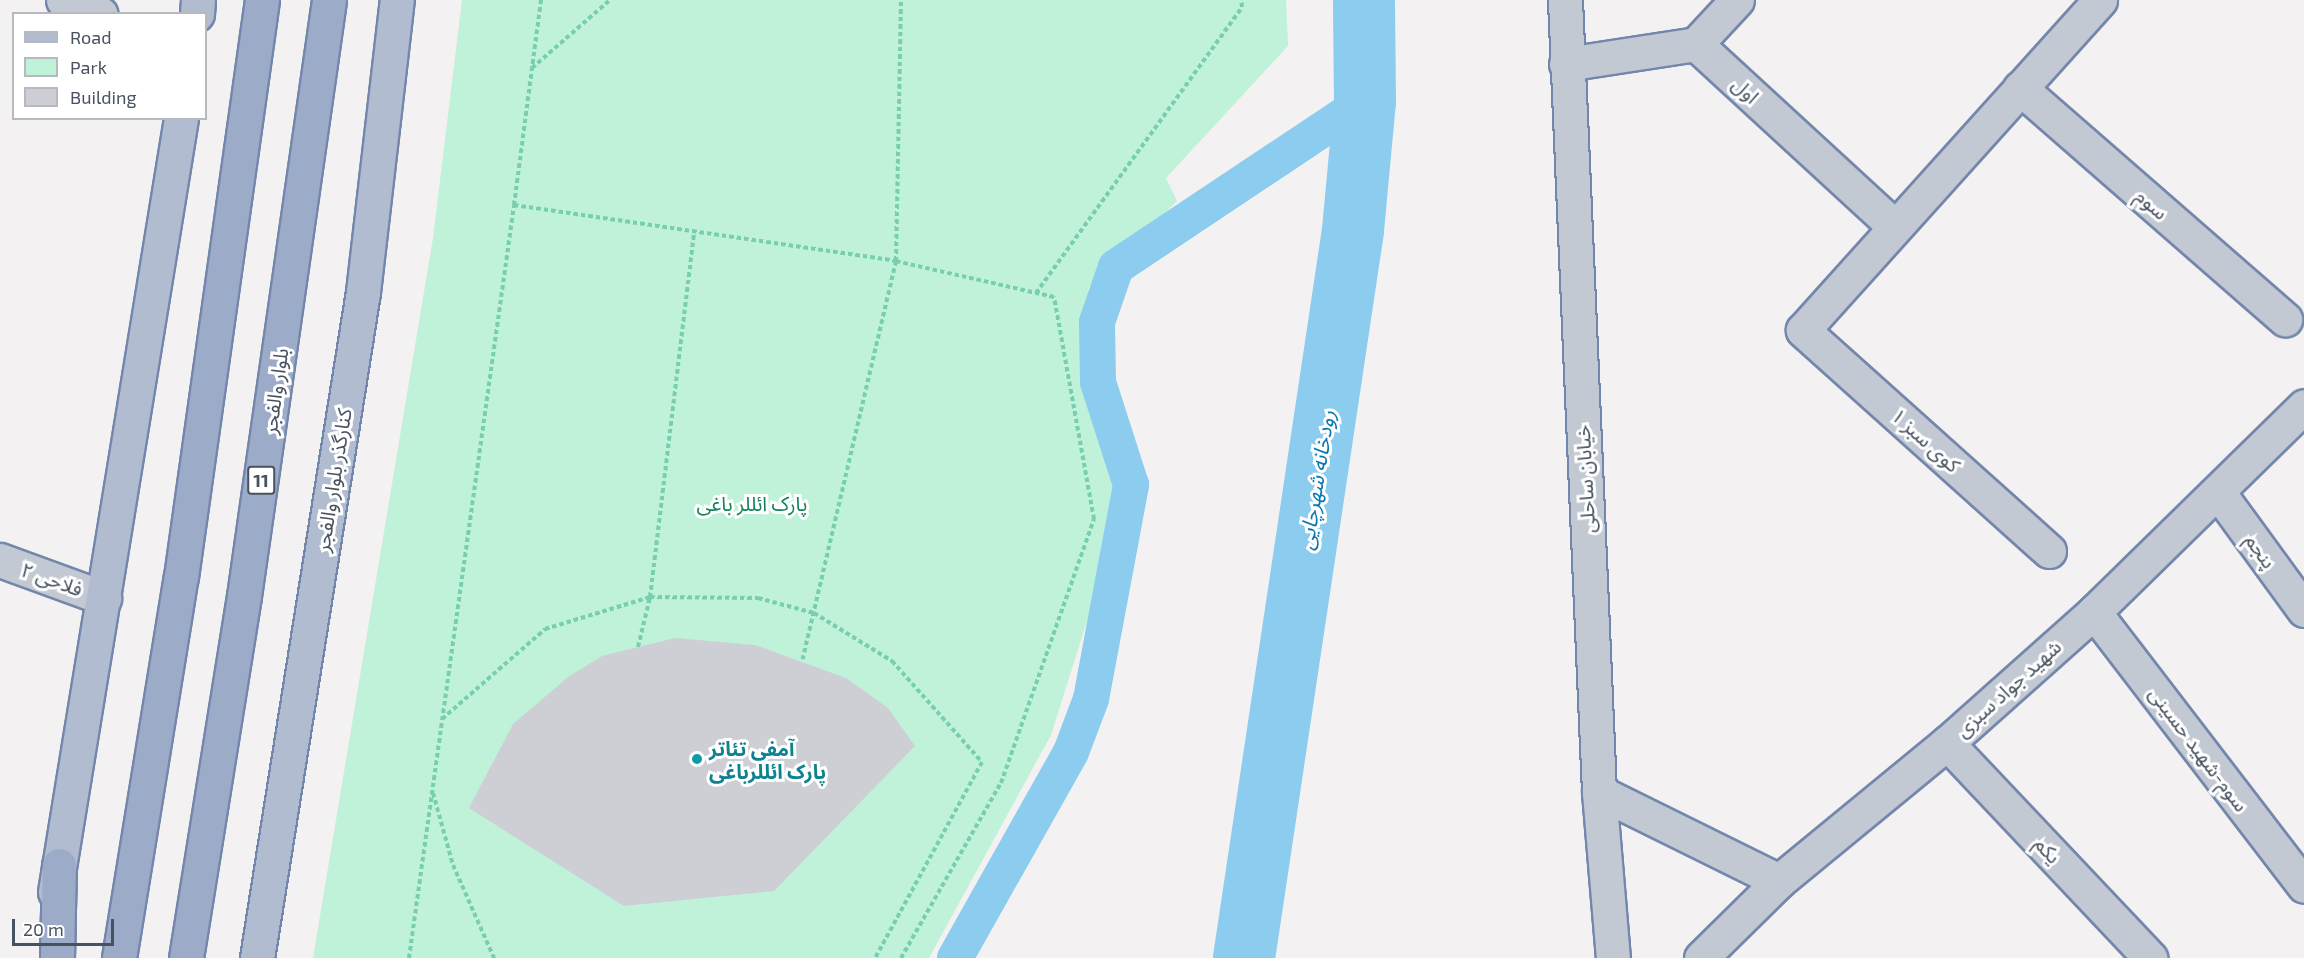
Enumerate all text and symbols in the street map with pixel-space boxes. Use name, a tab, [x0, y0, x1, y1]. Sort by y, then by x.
legend	[12, 12, 207, 120]
text: Road	[70, 26, 111, 48]
text: Park	[70, 56, 107, 78]
street label: اول	[1728, 72, 1764, 108]
text: Building	[70, 86, 137, 108]
street label: سوم	[2131, 184, 2173, 224]
street label: بلوار والفجر	[257, 346, 293, 436]
street label: کوی سبز ۱	[1887, 403, 1965, 477]
street label: کنارگذر بلوار والفجر	[310, 407, 356, 553]
water label: رودخانه شهرچایی	[1293, 408, 1339, 552]
street label: خیابان ساحلی	[1570, 424, 1600, 534]
road number: 11	[246, 465, 276, 495]
park label: پارک ائللر باغی	[697, 491, 807, 515]
street label: پنجم	[2240, 529, 2282, 573]
street label: فلاحی ۲	[18, 557, 86, 601]
street label: شهید جواد سبزی	[1950, 634, 2066, 742]
street label: سوم-شهید حسینی	[2144, 682, 2254, 816]
place label: آمفی تئاتر پارک ائللرباغی	[709, 736, 826, 783]
marker: آمفی تئاتر پارک ائللرباغی	[690, 752, 704, 766]
street label: یکم	[2030, 832, 2066, 868]
scale bar	[15, 907, 117, 945]
text: 20 m	[23, 918, 64, 940]

